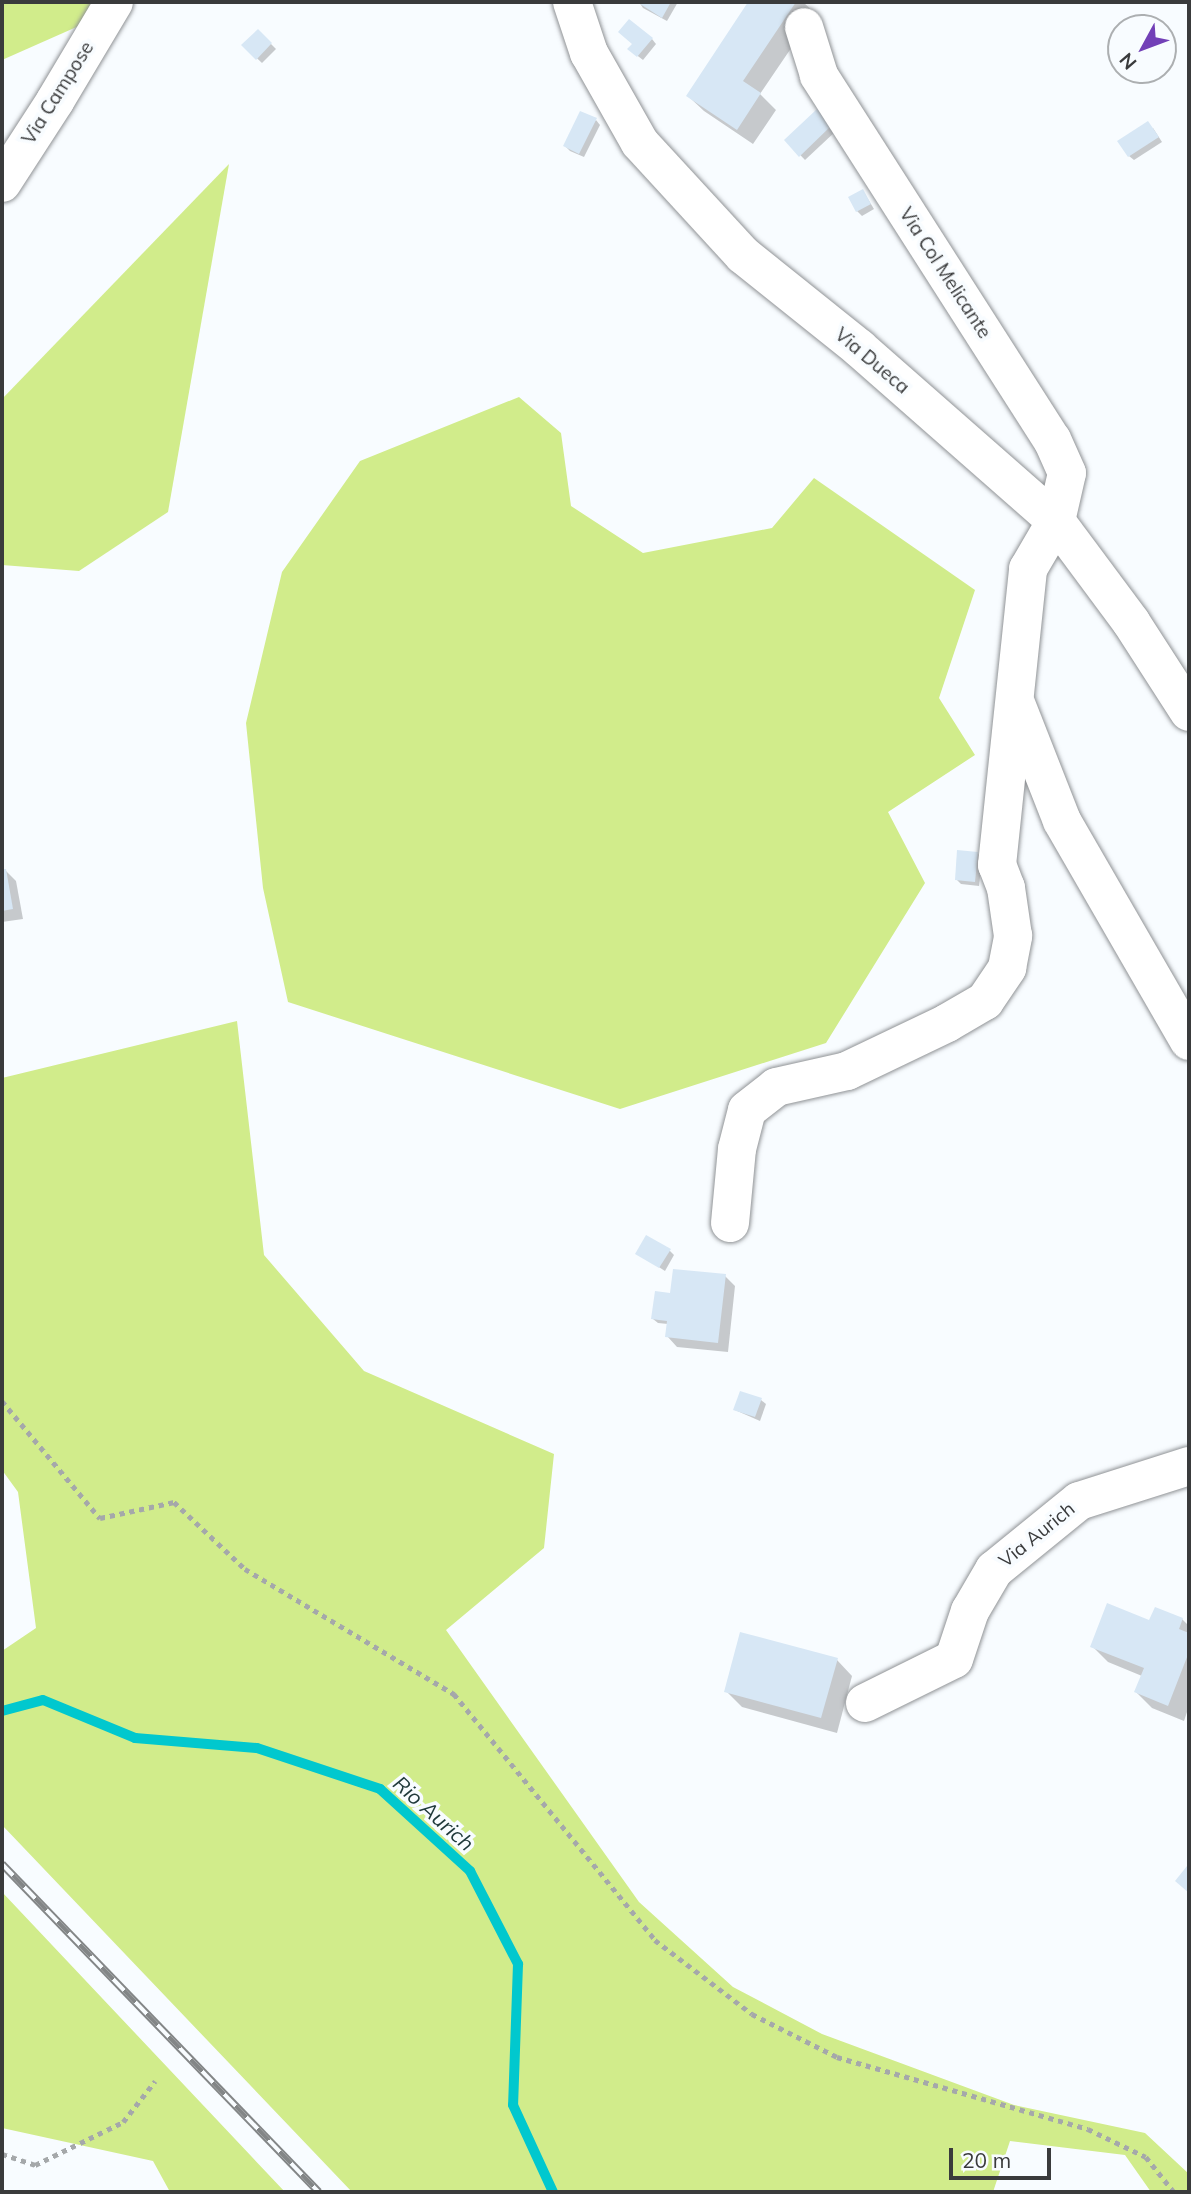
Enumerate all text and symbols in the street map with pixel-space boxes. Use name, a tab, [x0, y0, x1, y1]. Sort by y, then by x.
north arrow	[1107, 14, 1177, 84]
street label: Via Campose	[17, 37, 99, 149]
text: N	[1114, 48, 1141, 75]
street label: Via Col Melicante	[894, 203, 996, 343]
street label: Via Dueca	[830, 323, 914, 399]
street label: Via Aurich	[994, 1497, 1080, 1573]
water label: Rio Aurich	[388, 1770, 480, 1856]
scale bar	[953, 2134, 1054, 2178]
text: 20 m	[962, 2147, 1011, 2173]

